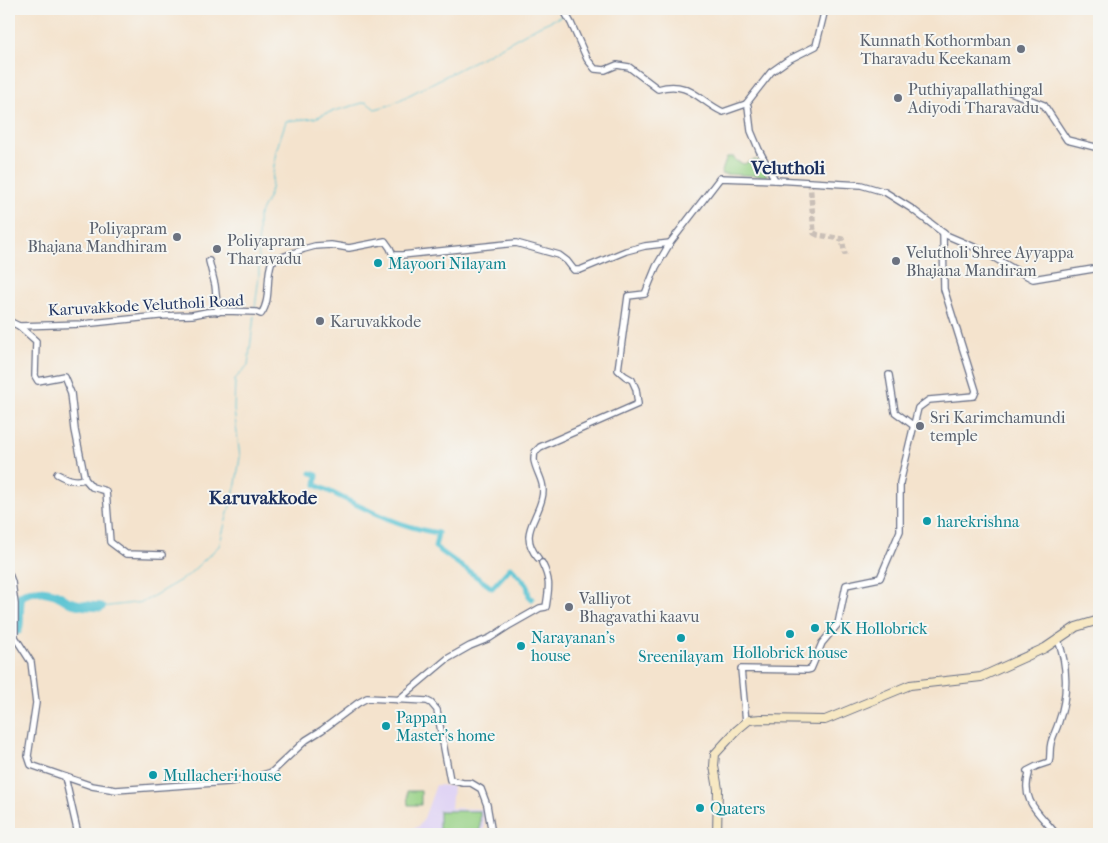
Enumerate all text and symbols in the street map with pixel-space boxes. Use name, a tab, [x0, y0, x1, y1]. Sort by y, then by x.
place label: Kunnath Kothormban Tharavadu Keekanam	[859, 31, 1012, 68]
marker: Kunnath Kothormban Tharavadu Keekanam	[1015, 43, 1027, 55]
place label: Puthiyapallathingal Adiyodi Tharavadu	[907, 80, 1044, 117]
marker: Puthiyapallathingal Adiyodi Tharavadu	[892, 92, 904, 104]
district label: Velutholi	[750, 157, 825, 179]
place label: Poliyapram Bhajana Mandhiram	[27, 219, 168, 256]
marker: Poliyapram Bhajana Mandhiram	[171, 231, 183, 243]
place label: Poliyapram Tharavadu	[227, 231, 306, 268]
marker: Poliyapram Tharavadu	[211, 243, 223, 255]
place label: Velutholi Shree Ayyappa Bhajana Mandiram	[905, 243, 1074, 280]
place label: Mayoori Nilayam	[388, 254, 507, 273]
marker: Velutholi Shree Ayyappa Bhajana Mandiram	[890, 255, 902, 267]
marker: Mayoori Nilayam	[372, 257, 384, 269]
street label: Karuvakkode Velutholi Road	[48, 290, 245, 320]
place label: Karuvakkode	[330, 312, 421, 331]
marker: Karuvakkode	[314, 315, 326, 327]
place label: Sri Karimchamundi temple	[930, 408, 1066, 445]
marker: Sri Karimchamundi temple	[914, 420, 926, 432]
district label: Karuvakkode	[209, 487, 318, 509]
place label: harekrishna	[937, 512, 1020, 531]
marker: harekrishna	[921, 515, 933, 527]
place label: Valliyot Bhagavathi kaavu	[578, 589, 699, 626]
marker: Valliyot Bhagavathi kaavu	[563, 601, 575, 613]
place label: K K Hollobrick	[825, 619, 928, 638]
marker: K K Hollobrick	[809, 622, 821, 634]
place label: Narayanan's house	[531, 628, 615, 665]
marker: Hollobrick house	[784, 628, 796, 640]
marker: Sreenilayam	[675, 632, 687, 644]
marker: Narayanan's house	[515, 640, 527, 652]
place label: Hollobrick house	[732, 643, 848, 662]
place label: Sreenilayam	[638, 647, 724, 666]
place label: Pappan Master's home	[396, 708, 495, 745]
marker: Pappan Master's home	[380, 720, 392, 732]
place label: Mullacheri house	[163, 766, 281, 785]
marker: Mullacheri house	[147, 769, 159, 781]
place label: Quaters	[710, 799, 765, 818]
marker: Quaters	[694, 802, 706, 814]

